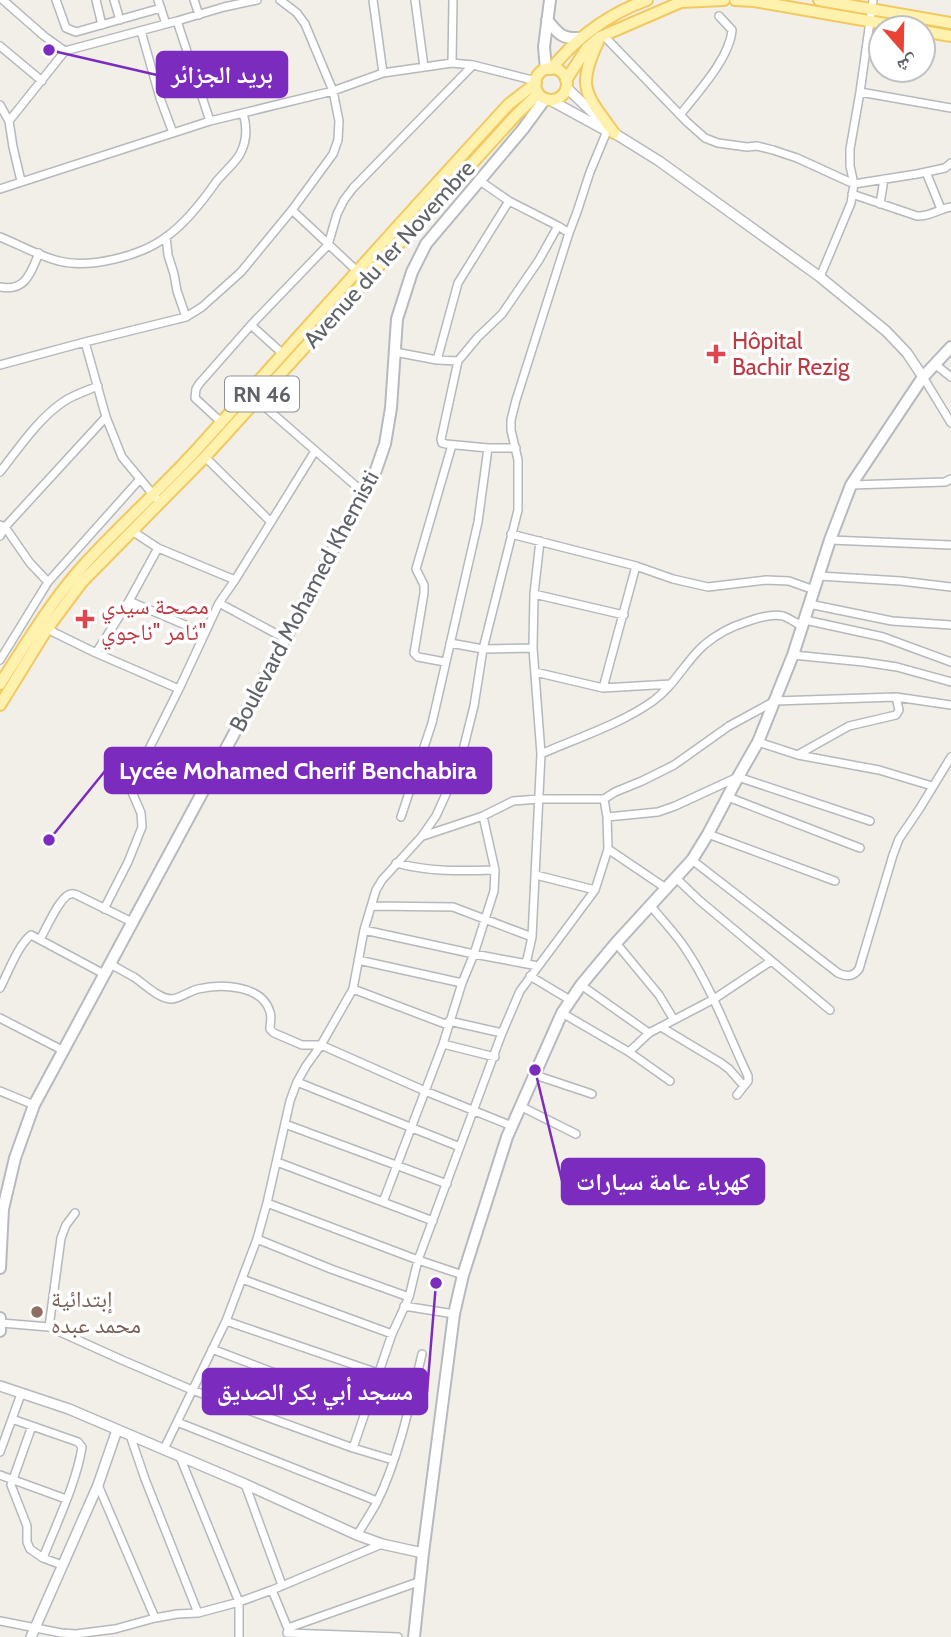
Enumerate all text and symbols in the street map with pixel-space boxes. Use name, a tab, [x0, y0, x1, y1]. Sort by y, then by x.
north arrow	[867, 14, 937, 84]
text: ش	[894, 50, 921, 79]
callout: بريد الجزائر	[157, 52, 287, 97]
text: بريد الجزائر	[170, 60, 273, 89]
street label: Avenue du 1er Novembre	[297, 154, 481, 354]
place label: Hôpital Bachir Rezig	[732, 327, 850, 381]
marker: Hôpital Bachir Rezig	[706, 344, 726, 364]
road number: RN 46	[225, 376, 299, 412]
street label: Boulevard Mohamed Khemisti	[223, 466, 385, 736]
place label: مصحة سيدي ثامر "ناجوي"	[101, 592, 209, 651]
marker: مصحة سيدي ثامر "ناجوي"	[75, 609, 95, 629]
callout: Lycée Mohamed Cherif Benchabira	[105, 748, 491, 793]
text: Lycée Mohamed Cherif Benchabira	[119, 756, 477, 785]
callout: كهرباء عامة سيارات	[562, 1159, 764, 1204]
text: كهرباء عامة سيارات	[576, 1167, 750, 1196]
place label: إبتدائية محمد عبده	[51, 1285, 141, 1339]
marker: إبتدائية محمد عبده	[29, 1304, 45, 1320]
callout: مسجد أبي بكر الصديق	[203, 1369, 427, 1414]
text: مسجد أبي بكر الصديق	[217, 1376, 413, 1411]

